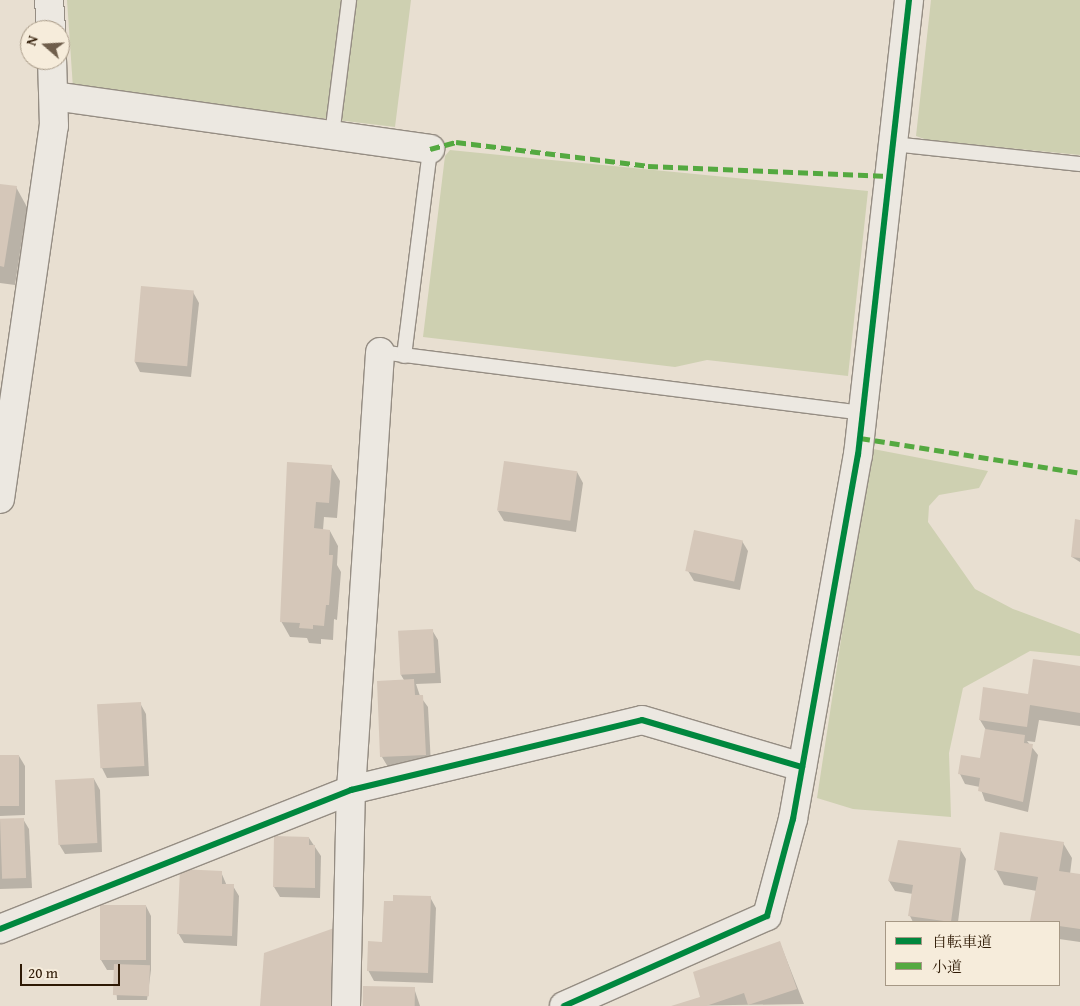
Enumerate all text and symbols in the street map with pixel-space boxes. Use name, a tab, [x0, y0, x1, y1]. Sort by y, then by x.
north arrow	[20, 20, 70, 70]
text: N	[21, 33, 43, 48]
legend	[885, 921, 1060, 986]
text: 自転車道	[932, 931, 992, 952]
scale bar	[22, 954, 122, 986]
text: 小道	[932, 956, 962, 977]
text: 20 m	[28, 962, 58, 983]

